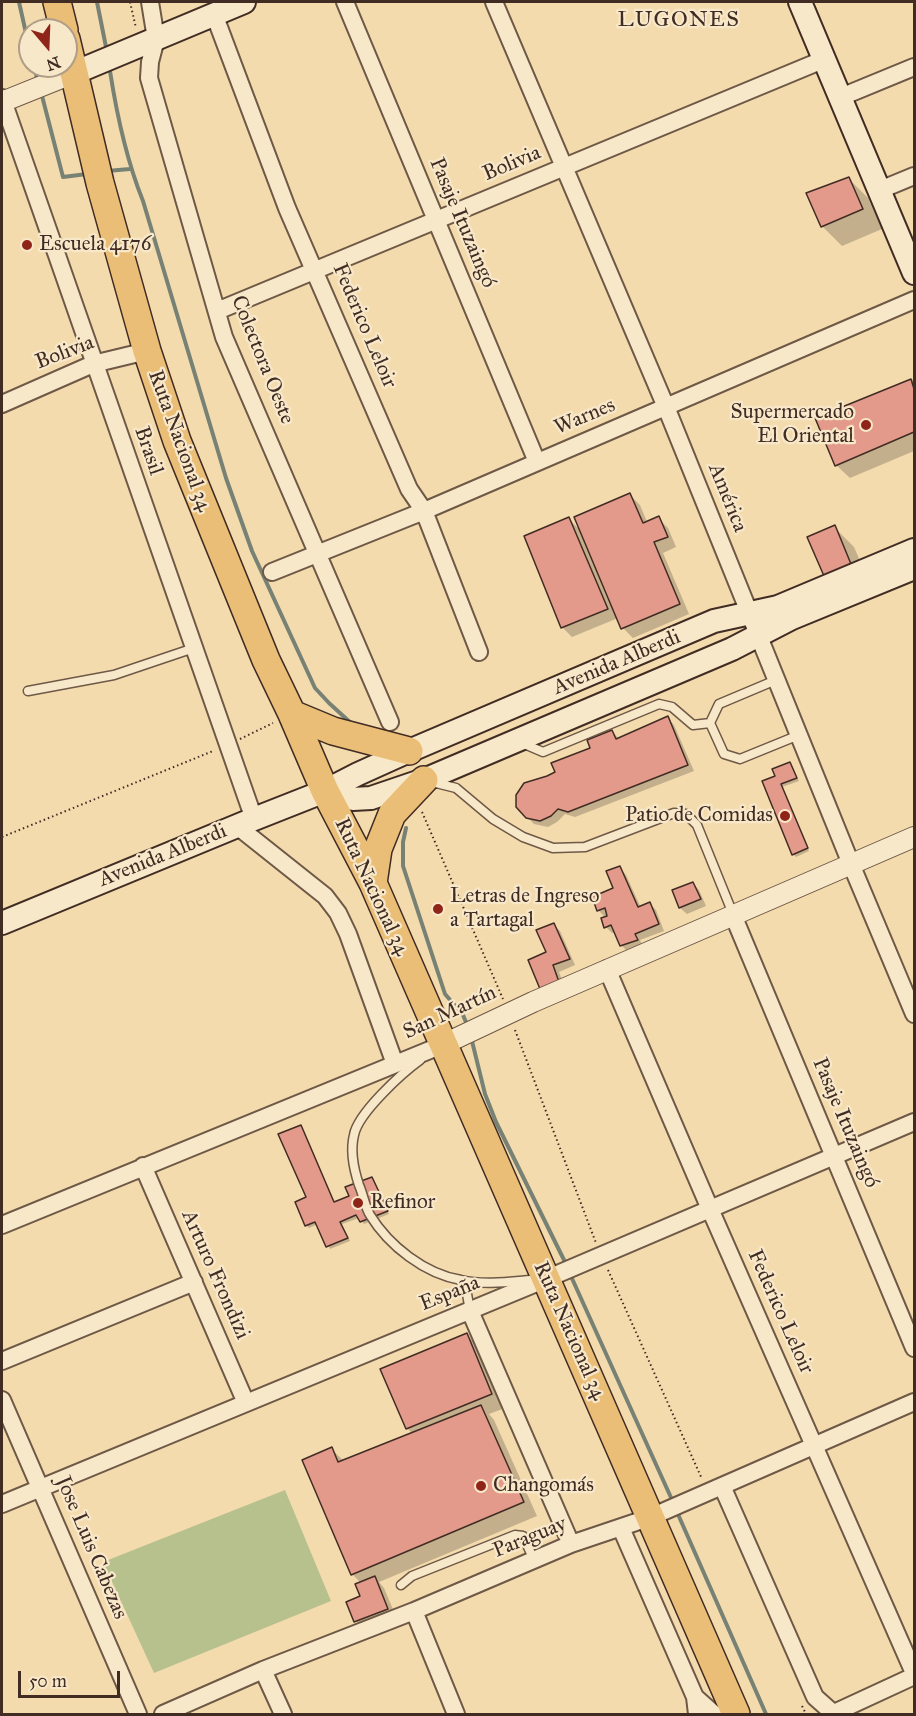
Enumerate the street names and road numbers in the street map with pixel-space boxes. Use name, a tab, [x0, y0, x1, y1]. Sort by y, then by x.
street label: Bolivia	[479, 141, 545, 187]
street label: Pasaje Ituzaingó	[423, 154, 501, 292]
street label: Federico Leloir	[326, 260, 402, 392]
street label: Colectora Oeste	[225, 292, 299, 428]
street label: Bolivia	[32, 330, 98, 376]
street label: Ruta Nacional 34	[142, 367, 216, 515]
street label: Warnes	[551, 393, 619, 441]
street label: Brasil	[128, 423, 168, 479]
street label: América	[702, 460, 752, 536]
street label: Avenida Alberdi	[550, 625, 684, 701]
street label: Ruta Nacional 34	[328, 814, 414, 960]
street label: Avenida Alberdi	[95, 819, 231, 893]
street label: San Martín	[399, 980, 501, 1046]
street label: Pasaje Ituzaingó	[806, 1054, 884, 1192]
street label: Arturo Frondizi	[175, 1207, 255, 1343]
street label: Federico Leloir	[741, 1246, 819, 1378]
street label: Ruta Nacional 34	[527, 1258, 611, 1404]
street label: España	[416, 1271, 484, 1317]
street label: Jose Luis Cabezas	[50, 1473, 132, 1623]
street label: Paraguay	[490, 1512, 570, 1564]

